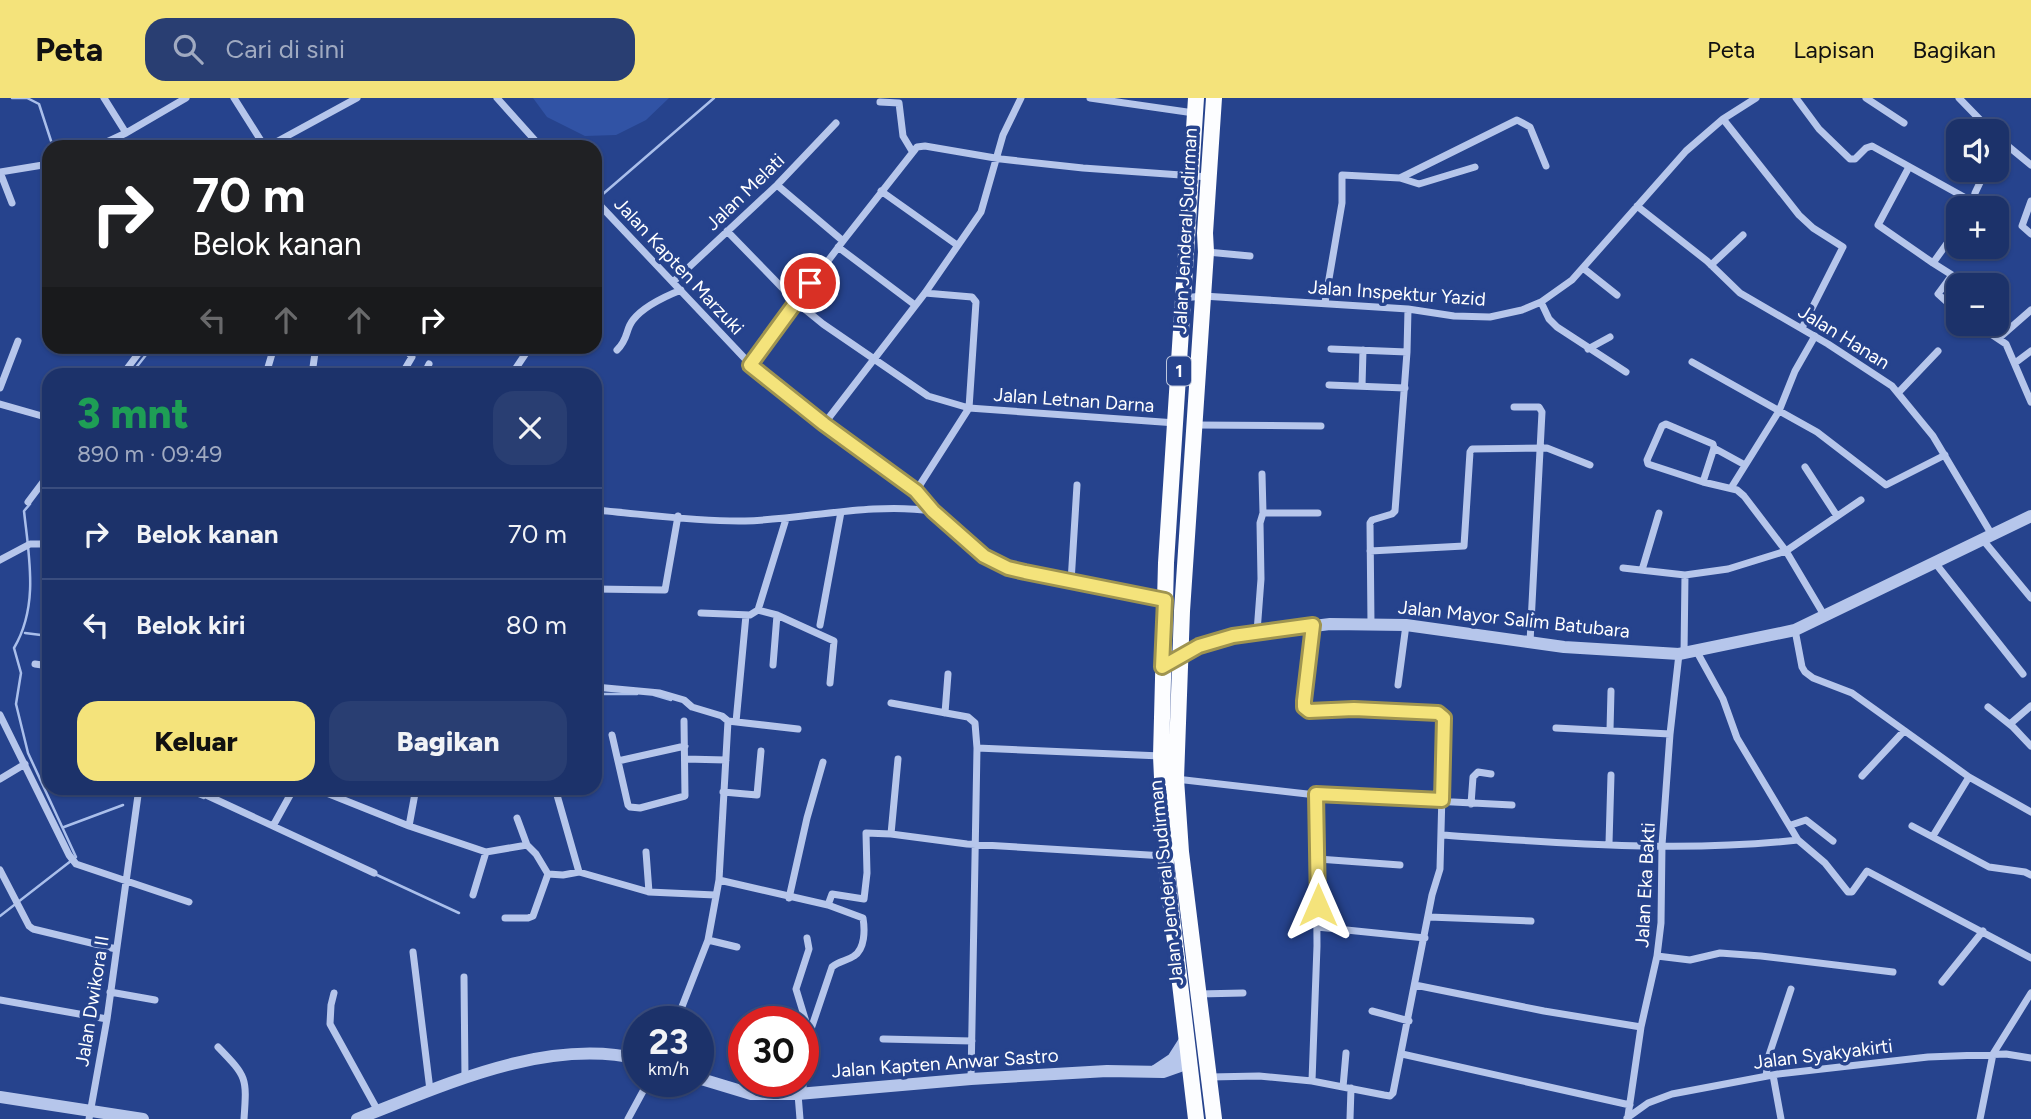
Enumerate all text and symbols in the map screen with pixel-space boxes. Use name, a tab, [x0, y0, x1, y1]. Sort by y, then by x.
search box	[145, 18, 635, 81]
text: Peta	[35, 30, 103, 69]
icon: search	[169, 30, 207, 68]
text: Cari di sini	[225, 33, 345, 65]
text: Peta	[1707, 35, 1755, 64]
text: Lapisan	[1793, 35, 1874, 64]
text: Bagikan	[1912, 35, 1996, 64]
map controls	[1946, 119, 2009, 336]
button: sound	[1946, 119, 2009, 182]
street label: Jalan Jenderal Sudirman	[1168, 127, 1202, 335]
street label: Jalan Melati	[701, 149, 789, 235]
text: 70 m	[192, 165, 305, 224]
icon: right	[77, 168, 168, 259]
street label: Jalan Kapten Marzuki	[609, 193, 749, 339]
button: +	[1946, 196, 2009, 259]
text: Belok kanan	[192, 225, 362, 263]
pin	[780, 253, 840, 313]
icon: arrive	[791, 264, 829, 302]
button: −	[1946, 273, 2009, 336]
street label: Jalan Inspektur Yazid	[1307, 275, 1487, 311]
street label: Jalan Hanan	[1794, 300, 1894, 374]
icon: left	[194, 301, 232, 339]
icon: ahead	[267, 301, 305, 339]
icon: ahead	[340, 301, 378, 339]
icon: right	[413, 301, 451, 339]
road number: 1	[1167, 356, 1191, 386]
street label: Jalan Letnan Darna	[993, 383, 1155, 417]
text: 3 mnt	[77, 388, 189, 439]
button: close	[493, 391, 567, 465]
text: 890 m · 09:49	[77, 440, 222, 468]
icon: right	[77, 515, 115, 553]
text: Belok kanan	[136, 518, 279, 550]
text: 70 m	[508, 518, 567, 550]
street label: Jalan Mayor Salim Batubara	[1397, 595, 1631, 643]
icon: left	[77, 606, 115, 644]
text: Belok kiri	[136, 609, 245, 641]
text: 80 m	[506, 609, 567, 641]
button: Keluar	[77, 701, 315, 781]
button: Bagikan	[329, 701, 567, 781]
street label: Jalan Jenderal Sudirman	[1144, 779, 1188, 987]
street label: Jalan Eka Bakti	[1630, 822, 1660, 948]
position arrow	[1281, 868, 1355, 942]
street label: Jalan Dwikora II	[70, 934, 114, 1068]
speed limit sign: 30	[728, 1006, 819, 1097]
text: 23	[649, 1021, 688, 1063]
street label: Jalan Syakyakirti	[1752, 1034, 1894, 1074]
street label: Jalan Kapten Anwar Sastro	[831, 1044, 1059, 1082]
text: km/h	[648, 1058, 689, 1080]

